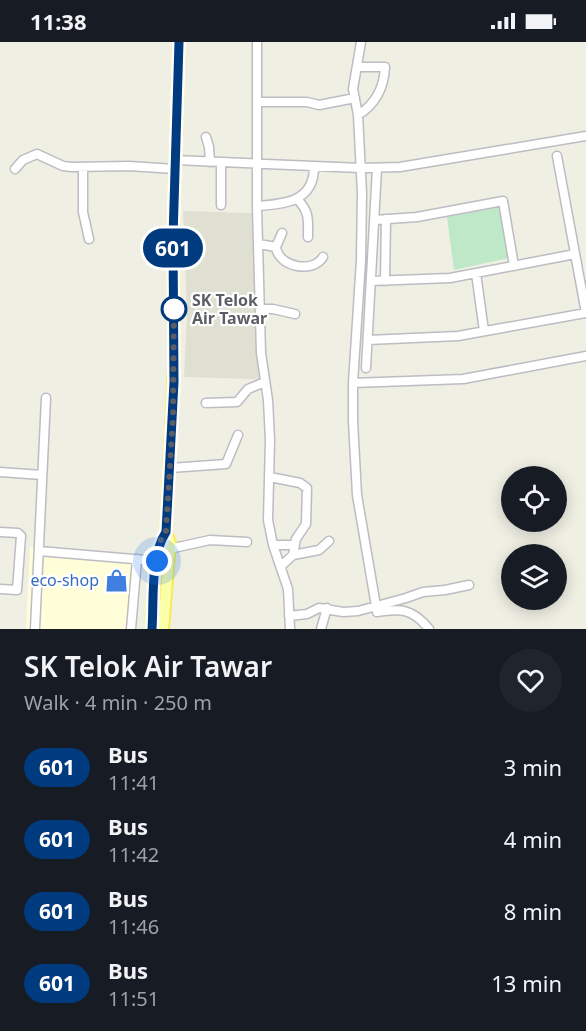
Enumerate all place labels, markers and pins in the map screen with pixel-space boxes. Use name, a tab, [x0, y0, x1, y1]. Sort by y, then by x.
place label: SK Telok Air Tawar	[192, 289, 267, 329]
marker: SK Telok Air Tawar	[161, 296, 187, 322]
shop icon: eco-shop	[104, 567, 130, 593]
place label: eco-shop	[30, 569, 99, 591]

